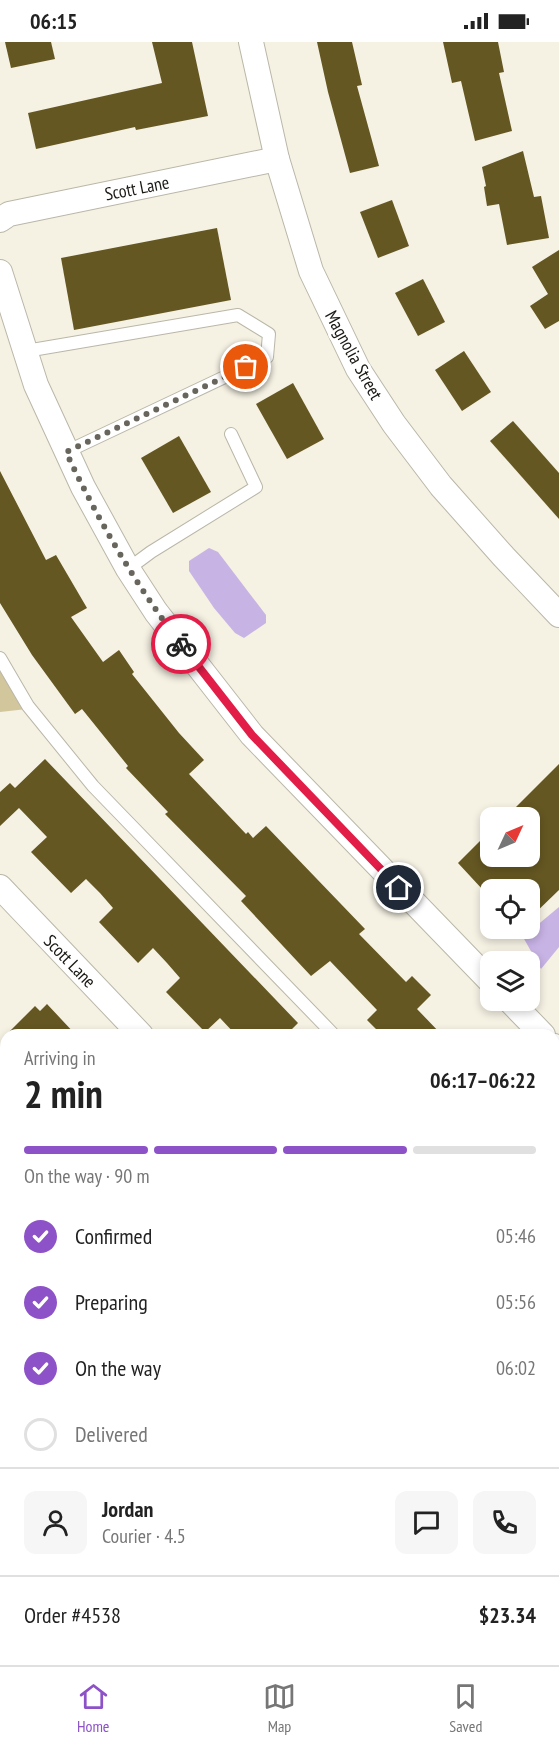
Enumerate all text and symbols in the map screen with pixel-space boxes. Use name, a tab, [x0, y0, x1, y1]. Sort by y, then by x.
text: 06:15	[30, 7, 78, 35]
street label: Scott Lane	[103, 171, 171, 205]
street label: Magnolia Street	[320, 306, 388, 404]
pin	[220, 341, 271, 392]
icon: bag	[229, 350, 262, 383]
courier	[151, 614, 211, 674]
icon: bike	[165, 628, 198, 661]
north arrow	[480, 807, 540, 867]
map controls	[480, 807, 540, 1011]
pin	[373, 862, 424, 913]
icon: home	[382, 871, 415, 904]
button: locate	[480, 879, 540, 939]
street label: Scott Lane	[39, 930, 101, 992]
button: layers	[480, 951, 540, 1011]
text: Arriving in	[24, 1045, 96, 1071]
text: 06:17–06:22	[430, 1066, 536, 1094]
text: 2 min	[24, 1068, 103, 1119]
text: On the way · 90 m	[24, 1163, 150, 1189]
icon: check	[24, 1220, 57, 1253]
text: Confirmed	[75, 1222, 152, 1250]
text: 05:46	[496, 1223, 536, 1249]
icon: check	[24, 1286, 57, 1319]
text: Preparing	[75, 1288, 148, 1316]
text: 05:56	[496, 1289, 536, 1315]
icon: check	[24, 1352, 57, 1385]
text: On the way	[75, 1354, 161, 1382]
text: 06:02	[496, 1355, 536, 1381]
text: Delivered	[75, 1420, 148, 1448]
button: person	[24, 1491, 87, 1554]
button: chat	[395, 1491, 458, 1554]
button: phone	[473, 1491, 536, 1554]
text: Jordan	[102, 1495, 153, 1523]
text: Courier · 4.5	[102, 1523, 186, 1549]
text: Order #4538	[24, 1601, 121, 1629]
text: $23.34	[479, 1601, 536, 1629]
tab: Home	[77, 1680, 110, 1736]
tab: Map	[263, 1680, 296, 1736]
tab: Saved	[449, 1680, 482, 1736]

